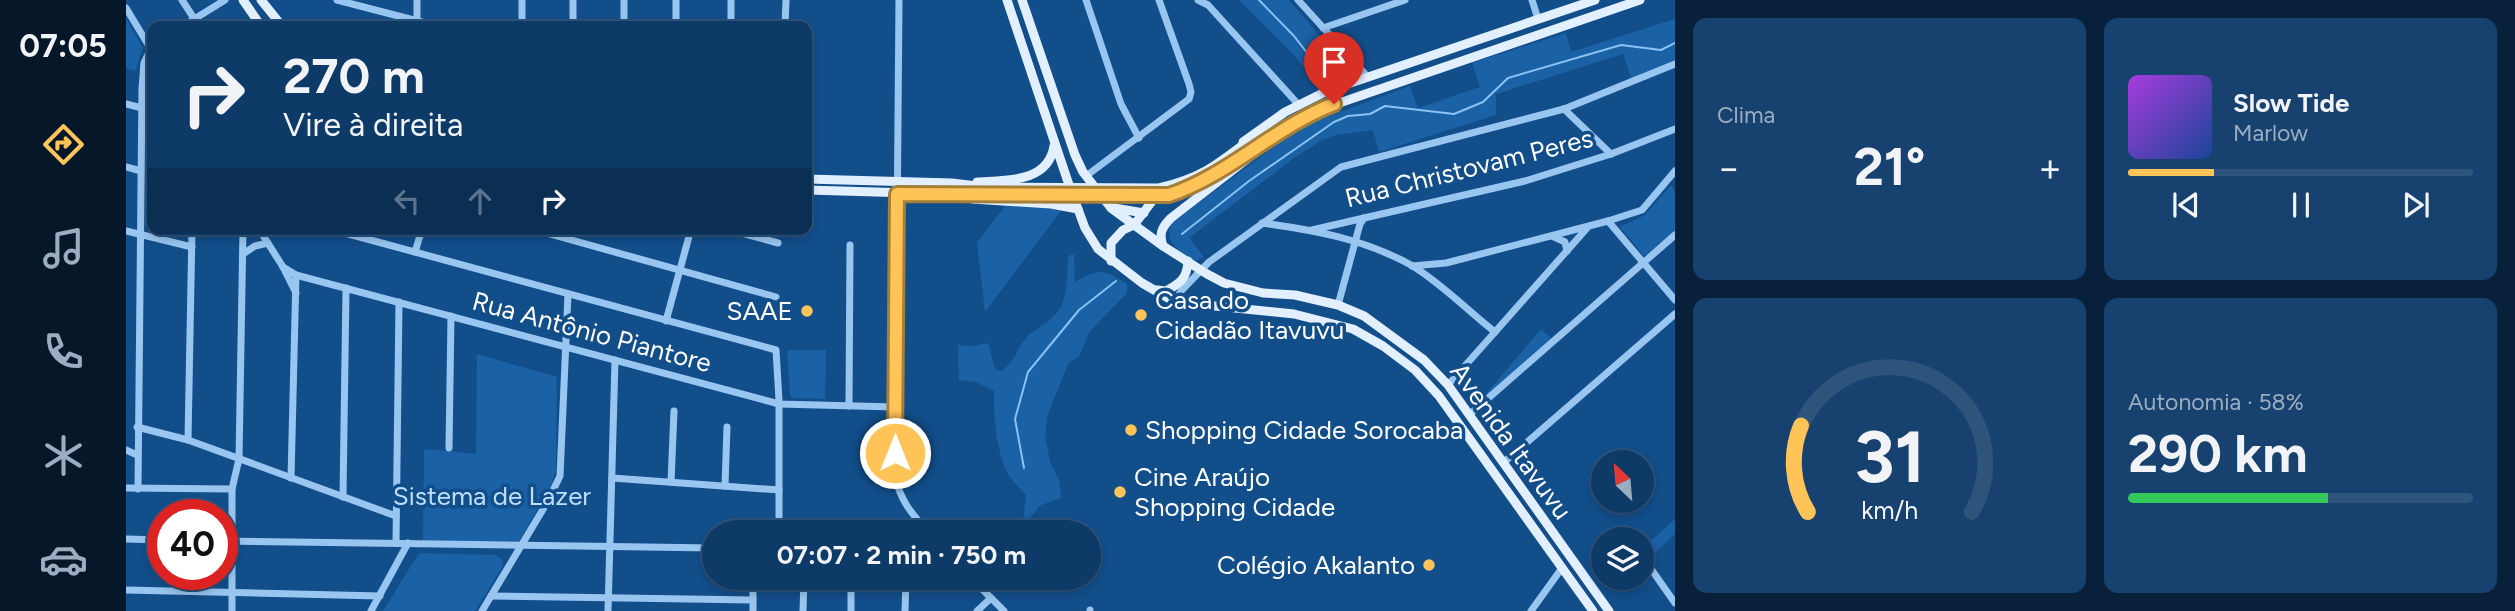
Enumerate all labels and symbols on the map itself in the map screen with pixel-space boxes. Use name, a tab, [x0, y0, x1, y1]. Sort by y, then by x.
pin	[1304, 32, 1364, 104]
street label: Rua Christovam Peres	[1342, 122, 1596, 214]
place label: Casa do Cidadão Itavuvu	[1155, 284, 1344, 346]
street label: Rua Antônio Piantore	[469, 285, 715, 379]
place label: SAAE	[726, 295, 793, 327]
marker: SAAE	[799, 303, 815, 319]
marker: Casa do Cidadão Itavuvu	[1133, 307, 1149, 323]
street label: Avenida Itavuvu	[1443, 356, 1579, 526]
place label: Shopping Cidade Sorocaba	[1145, 414, 1463, 446]
position arrow	[858, 416, 932, 490]
marker: Shopping Cidade Sorocaba	[1123, 422, 1139, 438]
north arrow	[1591, 450, 1654, 513]
place label: Cine Araújo Shopping Cidade	[1134, 461, 1335, 523]
park label: Sistema de Lazer	[393, 480, 591, 512]
marker: Cine Araújo Shopping Cidade	[1112, 484, 1128, 500]
speed limit sign: 40	[147, 499, 238, 590]
place label: Colégio Akalanto	[1217, 549, 1415, 581]
marker: Colégio Akalanto	[1421, 557, 1437, 573]

